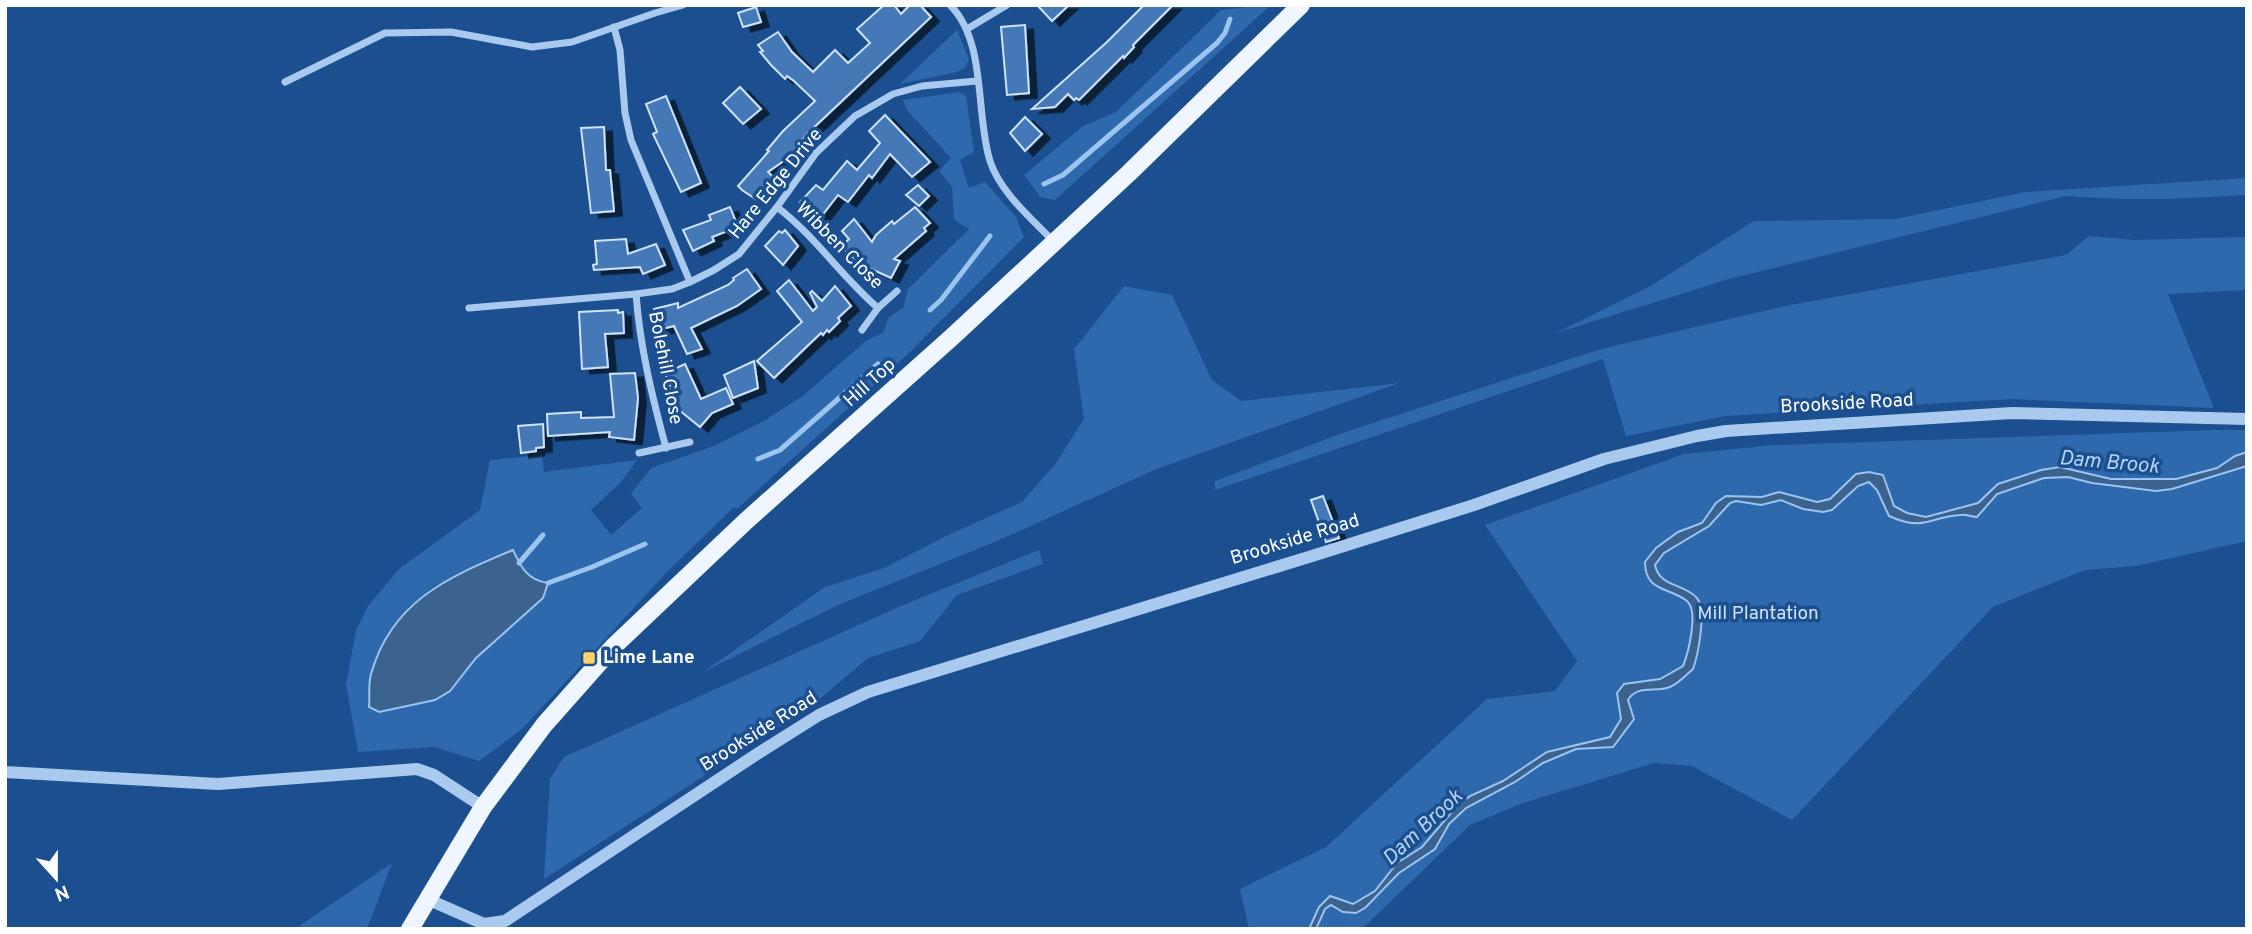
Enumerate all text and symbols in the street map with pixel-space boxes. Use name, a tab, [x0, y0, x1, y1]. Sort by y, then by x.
street label: Hare Edge Drive	[724, 123, 828, 245]
street label: Wibben Close	[790, 197, 888, 295]
street label: Bolehill Close	[642, 309, 688, 427]
street label: Hill Top	[839, 353, 901, 413]
street label: Brookside Road	[1780, 389, 1914, 419]
water label: Dam Brook	[2058, 445, 2160, 481]
street label: Brookside Road	[1228, 509, 1362, 571]
park label: Mill Plantation	[1697, 602, 1819, 626]
place label: Lime Lane	[603, 646, 695, 670]
marker: Lime Lane	[581, 650, 597, 666]
street label: Brookside Road	[696, 686, 822, 778]
water label: Dam Brook	[1377, 784, 1469, 872]
north arrow	[21, 843, 91, 913]
text: N	[51, 878, 72, 906]

